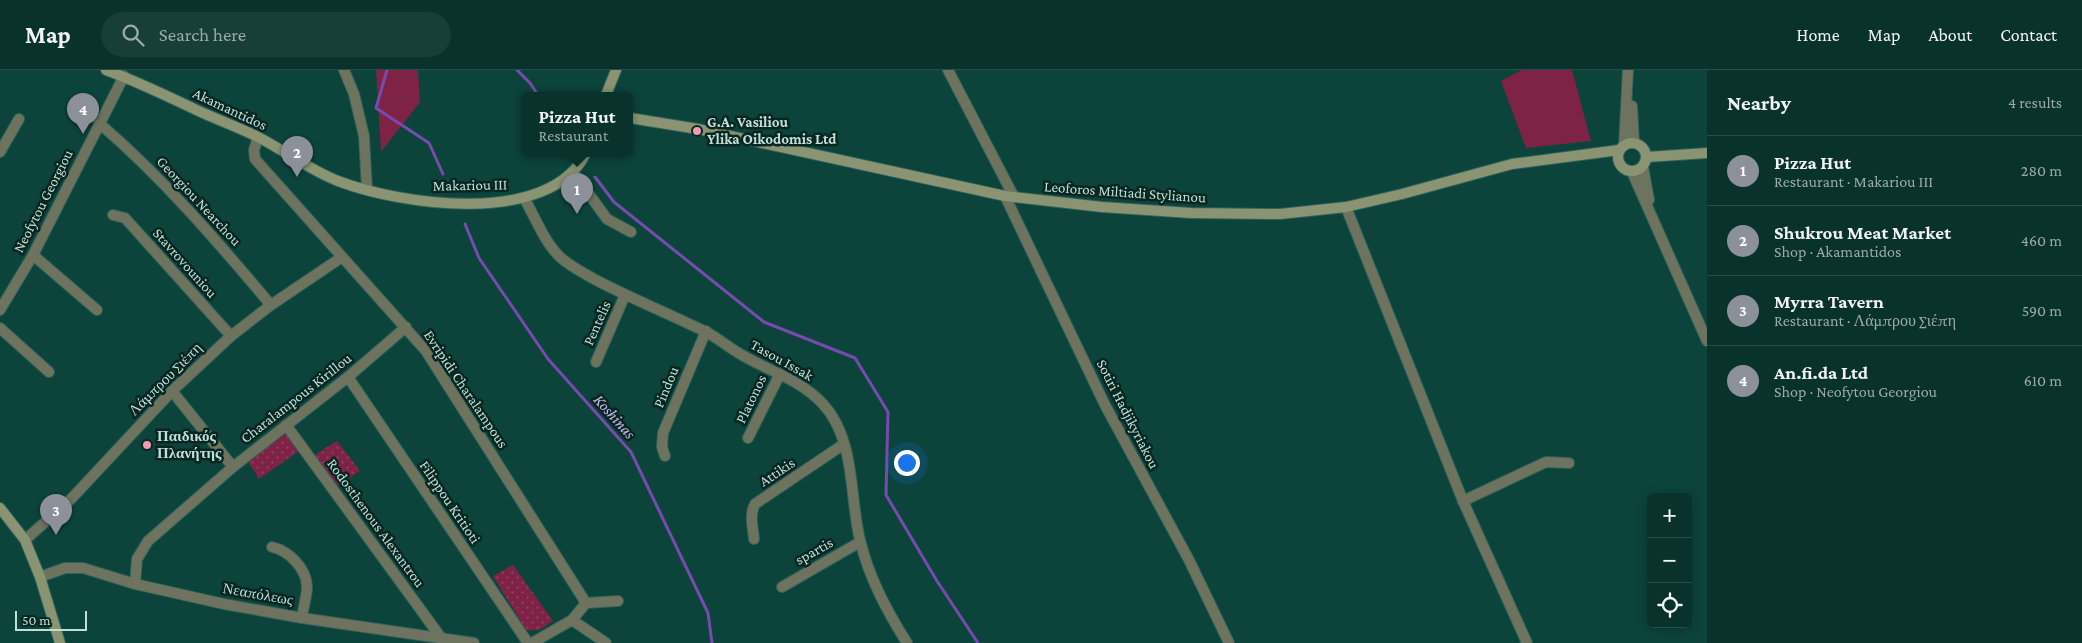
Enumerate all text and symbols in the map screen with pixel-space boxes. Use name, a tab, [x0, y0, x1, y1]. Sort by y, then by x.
search box	[101, 12, 451, 57]
text: Map	[25, 21, 71, 48]
icon: search	[119, 21, 147, 49]
text: Search here	[159, 24, 246, 45]
text: Home	[1797, 25, 1840, 45]
text: Map	[1868, 25, 1900, 45]
text: About	[1928, 25, 1972, 45]
text: Contact	[2000, 25, 2057, 45]
street label: Akamantidos	[190, 85, 270, 133]
text: Nearby	[1727, 91, 1791, 115]
popup	[521, 92, 633, 157]
pin: 4	[67, 93, 99, 134]
text: 4 results	[2008, 94, 2062, 111]
text: Pizza Hut	[538, 106, 616, 127]
place label: G.A. Vasiliou Ylika Oikodomis Ltd	[707, 114, 837, 147]
marker: G.A. Vasiliou Ylika Oikodomis Ltd	[691, 125, 703, 137]
text: Restaurant	[538, 127, 608, 144]
pin: 2	[281, 136, 313, 177]
street label: Neofytou Georgiou	[10, 147, 77, 256]
text: Pizza Hut	[1774, 152, 1851, 173]
street label: Georgiou Nearchou	[153, 153, 244, 250]
text: 1	[1740, 162, 1746, 179]
text: 280 m	[2021, 162, 2062, 179]
pin: 1	[561, 173, 593, 214]
text: Restaurant · Makariou III	[1774, 173, 1933, 190]
street label: Makariou III	[433, 176, 507, 194]
street label: Leoforos Miltiadi Stylianou	[1043, 178, 1207, 207]
text: Shukrou Meat Market	[1774, 222, 1951, 243]
street label: Stavrovouniou	[150, 225, 220, 301]
text: 2	[1739, 232, 1747, 249]
text: 460 m	[2021, 232, 2062, 249]
text: Shop · Akamantidos	[1774, 243, 1901, 260]
text: Myrra Tavern	[1774, 291, 1884, 312]
street label: Pentelis	[580, 298, 614, 348]
text: 3	[1739, 302, 1747, 319]
text: 590 m	[2022, 302, 2062, 319]
text: Restaurant · Λάμπρου Σιέπη	[1774, 312, 1956, 329]
street label: Evripidi Charalampous	[420, 327, 511, 451]
street label: Tasou Issak	[748, 336, 817, 384]
street label: Λάμπρου Σιέπη	[125, 339, 205, 419]
street label: Charalampous Kirillou	[238, 350, 355, 447]
street label: Sotiri Hadjikyriakou	[1093, 357, 1162, 472]
text: An.fi.da Ltd	[1774, 362, 1868, 383]
street label: Pindou	[650, 364, 682, 410]
street label: Platonos	[732, 372, 770, 426]
text: 4	[1739, 372, 1747, 389]
text: 610 m	[2024, 372, 2062, 389]
text: Shop · Neofytou Georgiou	[1774, 383, 1937, 400]
water label: Koshinas	[590, 391, 639, 442]
place label: Παιδικός Πλανήτης	[157, 428, 222, 461]
marker: Παιδικός Πλανήτης	[141, 439, 153, 451]
your location	[894, 450, 920, 476]
street label: Attikis	[756, 454, 798, 490]
street label: Rodosthenous Alexantrou	[324, 456, 428, 590]
street label: Filippou Kritioti	[416, 458, 484, 547]
map controls	[1647, 493, 1692, 628]
button: +	[1647, 493, 1692, 538]
pin: 3	[40, 494, 72, 535]
street label: spartis	[792, 534, 836, 569]
button: −	[1647, 538, 1692, 583]
street label: Νεαπόλεως	[222, 580, 295, 608]
button: locate	[1647, 583, 1692, 628]
scale bar	[15, 608, 88, 631]
text: 50 m	[22, 612, 50, 628]

